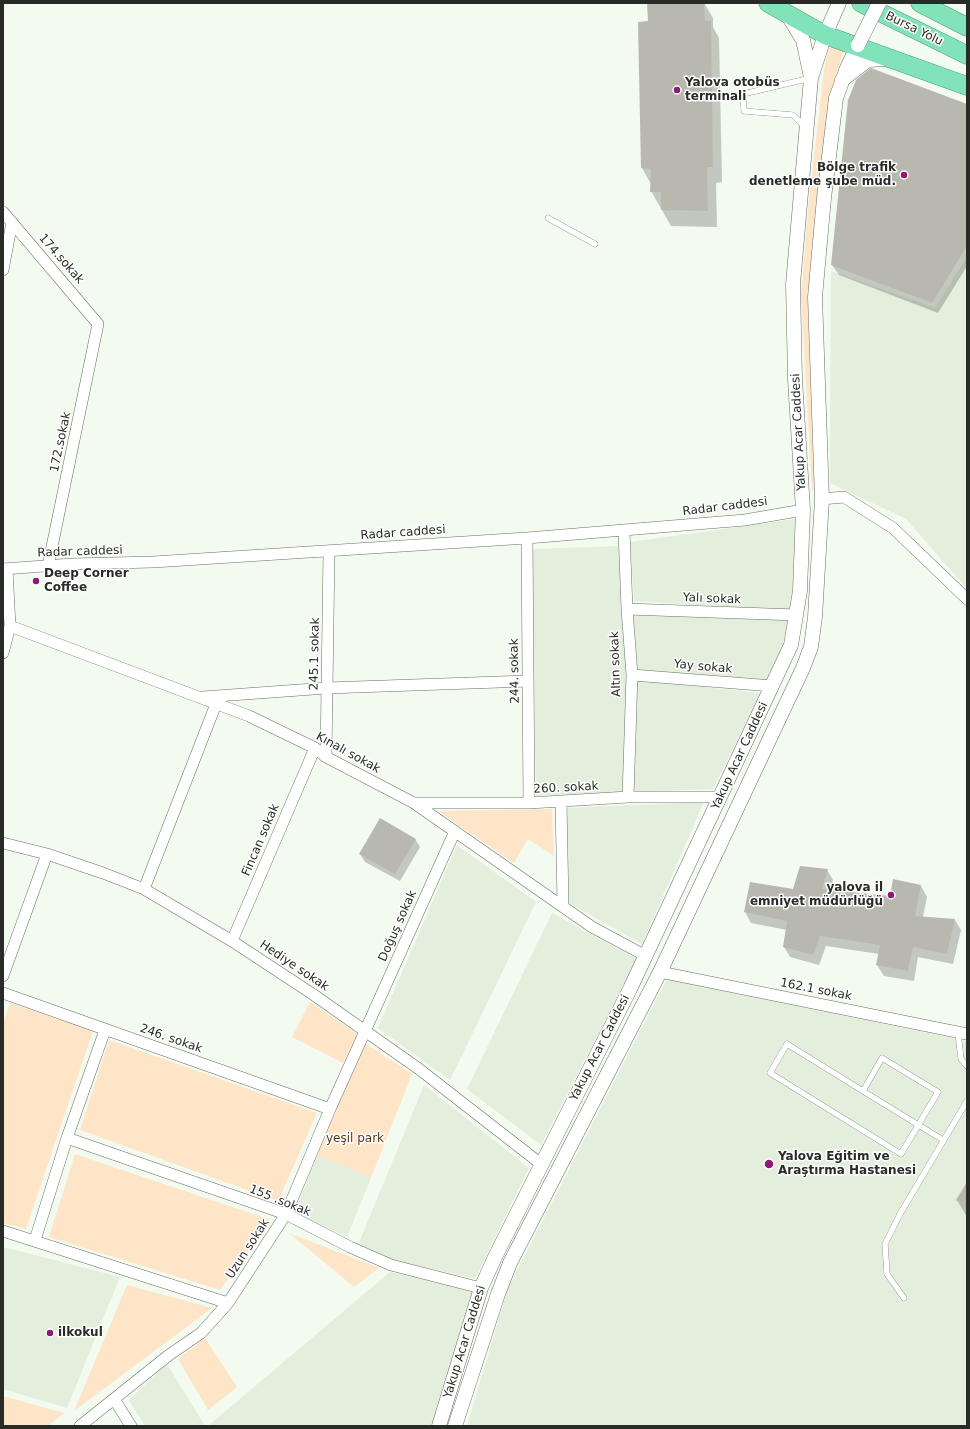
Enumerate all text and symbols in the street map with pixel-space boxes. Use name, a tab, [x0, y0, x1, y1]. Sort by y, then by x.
street label: Bursa Yolu	[883, 9, 945, 49]
place label: Yalova otobüs terminali	[685, 76, 780, 104]
marker: Yalova otobüs terminali	[672, 85, 682, 95]
place label: Bölge trafik denetleme şube müd.	[749, 161, 896, 189]
marker: Bölge trafik denetleme şube müd.	[899, 170, 909, 180]
street label: 174.sokak	[35, 231, 87, 287]
street label: Yakup Acar Caddesi	[789, 373, 809, 491]
street label: 172.sokak	[48, 410, 74, 474]
street label: Radar caddesi	[682, 495, 768, 519]
street label: Radar caddesi	[360, 523, 446, 543]
street label: Radar caddesi	[37, 543, 123, 561]
place label: Deep Corner Coffee	[44, 567, 129, 595]
marker: Deep Corner Coffee	[31, 576, 41, 586]
street label: Yalı sokak	[683, 591, 741, 607]
street label: 245.1 sokak	[307, 617, 323, 691]
street label: Altın sokak	[608, 631, 624, 697]
street label: 244. sokak	[507, 638, 523, 704]
street label: Yay sokak	[673, 657, 733, 677]
street label: Yakup Acar Caddesi	[709, 700, 771, 812]
street label: Kınalı sokak	[313, 729, 383, 777]
street label: 260. sokak	[533, 779, 599, 797]
street label: Fincan sokak	[239, 802, 283, 878]
place label: yalova il emniyet müdürlüğü	[750, 881, 883, 909]
street label: Doğuş sokak	[376, 888, 420, 964]
marker: yalova il emniyet müdürlüğü	[886, 890, 896, 900]
street label: Hediye sokak	[257, 938, 331, 994]
street label: 162.1 sokak	[779, 976, 853, 1004]
street label: Yakup Acar Caddesi	[567, 992, 633, 1104]
street label: 246. sokak	[138, 1022, 204, 1056]
park label: yeşil park	[326, 1132, 384, 1146]
place label: Yalova Eğitim ve Araştırma Hastanesi	[778, 1150, 916, 1178]
marker: Yalova Eğitim ve Araştırma Hastanesi	[763, 1158, 775, 1170]
street label: 155 .sokak	[247, 1182, 313, 1220]
street label: Uzun sokak	[223, 1216, 273, 1282]
street label: Yakup Acar Caddesi	[441, 1284, 489, 1400]
place label: ilkokul	[58, 1326, 103, 1340]
marker: ilkokul	[45, 1328, 55, 1338]

